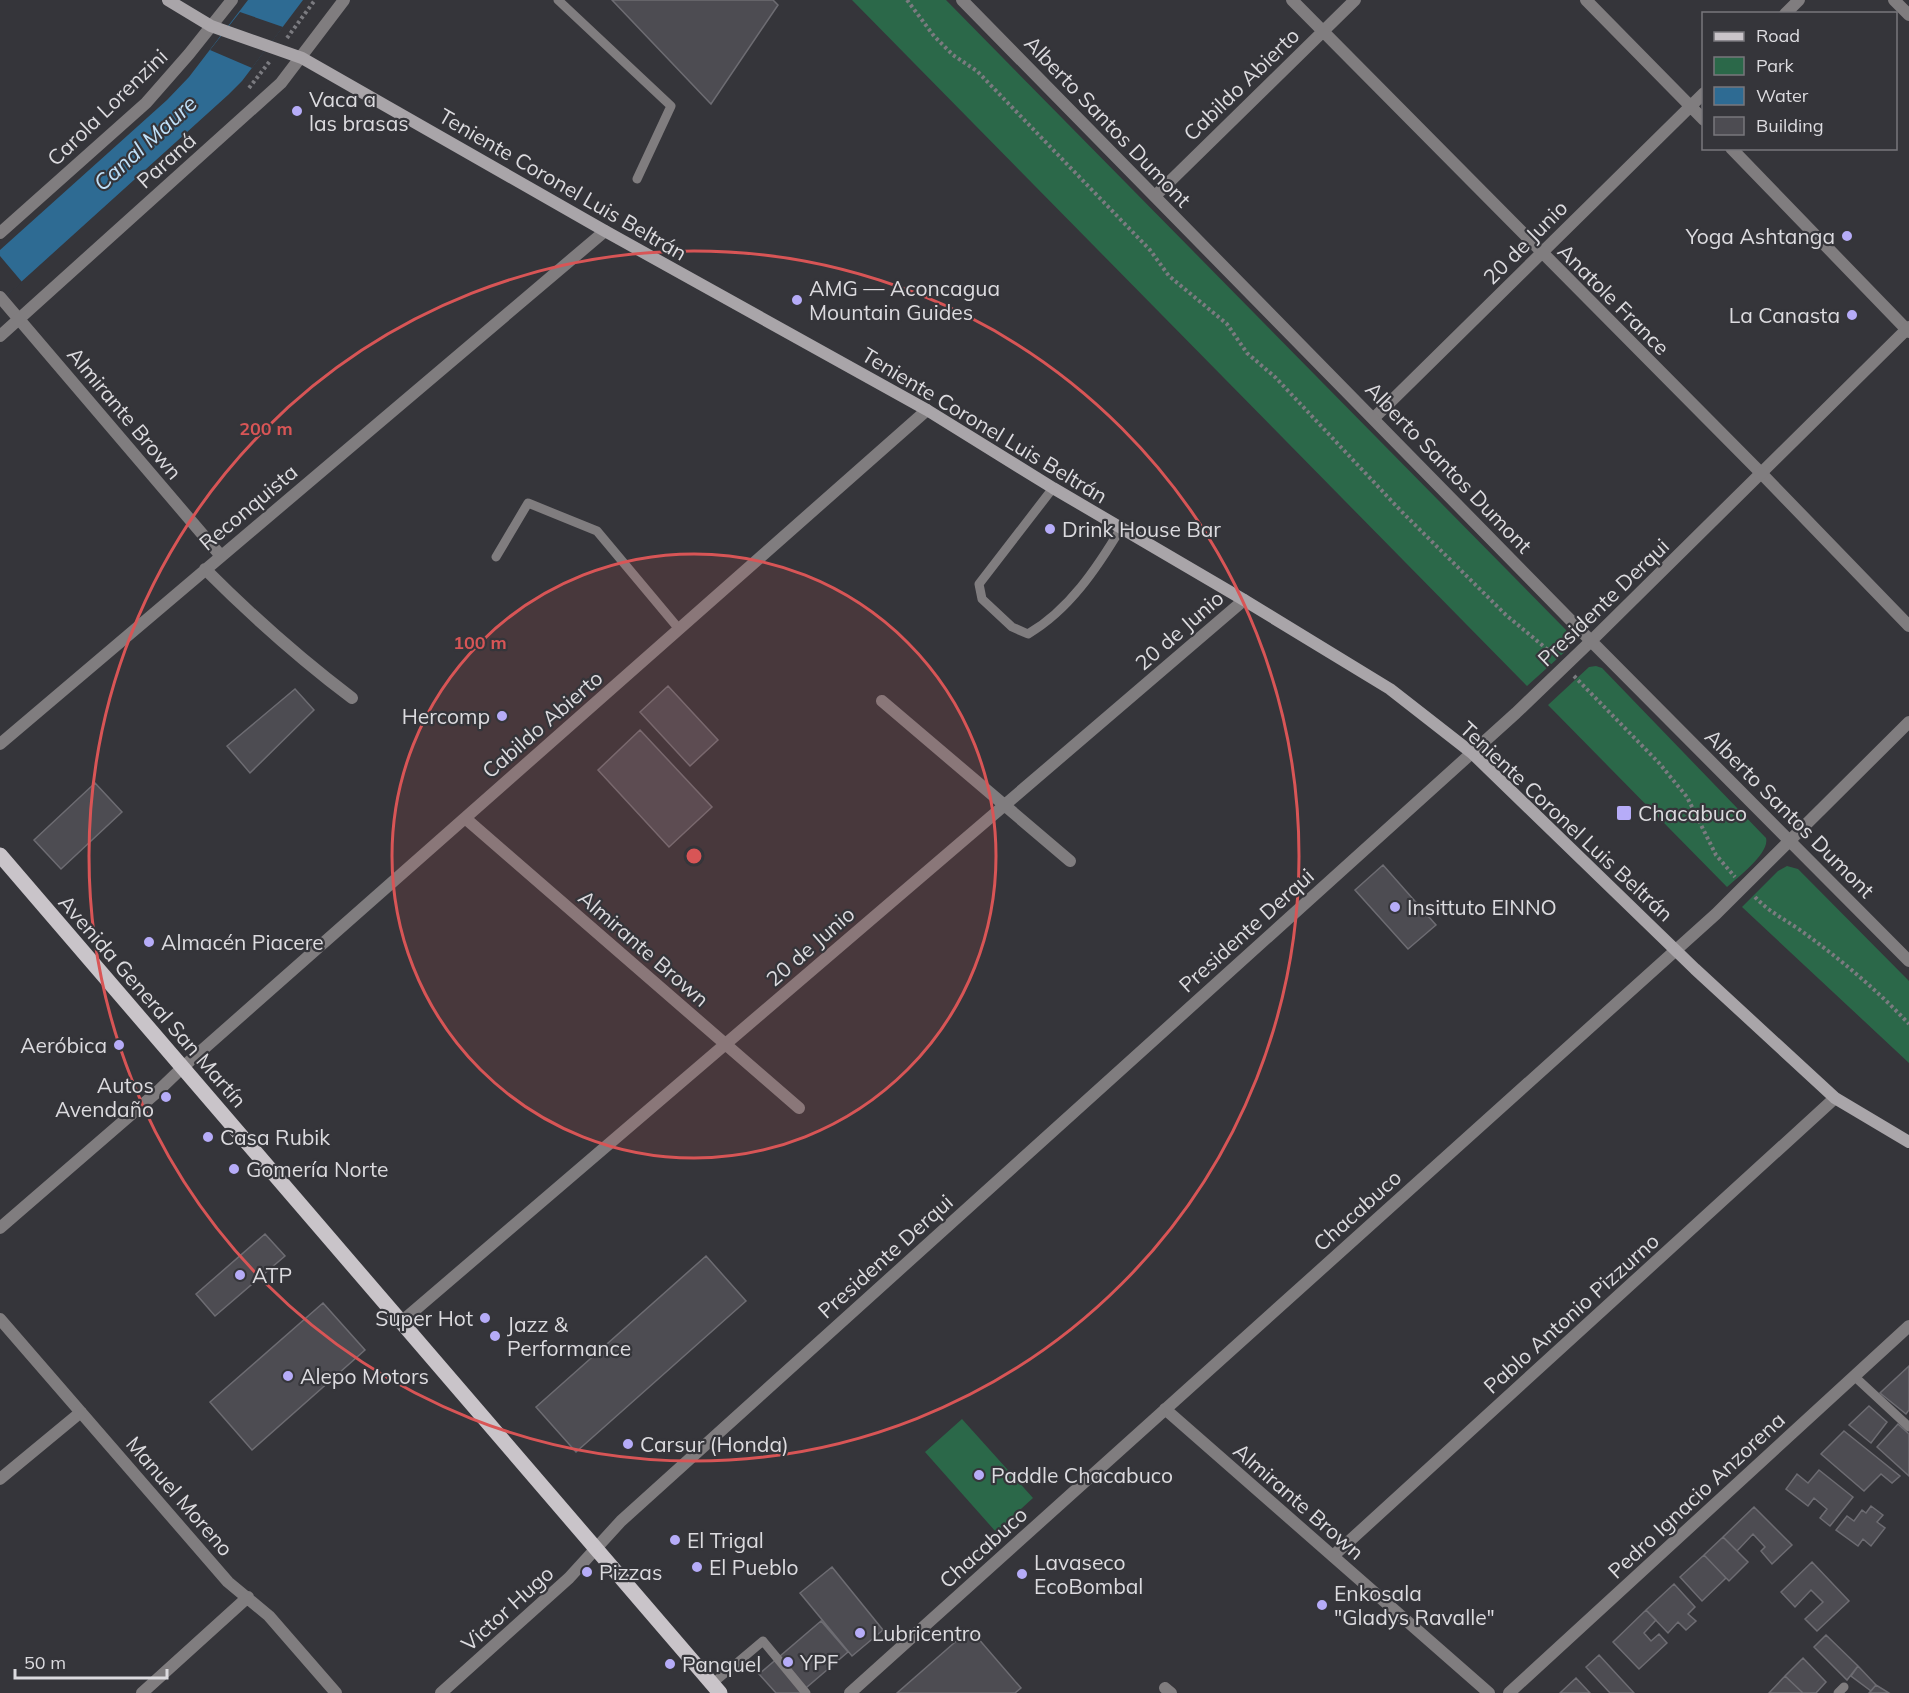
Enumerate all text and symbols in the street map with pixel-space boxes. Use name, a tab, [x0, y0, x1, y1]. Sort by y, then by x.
legend	[1702, 12, 1897, 150]
street label: Cabildo Abierto	[1178, 22, 1304, 146]
text: Road	[1756, 24, 1800, 47]
street label: Alberto Santos Dumont	[1019, 30, 1197, 212]
street label: Carola Lorenzini	[42, 43, 172, 171]
text: Park	[1756, 54, 1795, 77]
text: Water	[1756, 84, 1809, 107]
place label: Vaca a las brasas	[309, 86, 409, 136]
water label: Canal Maure	[87, 89, 203, 197]
street label: Teniente Coronel Luis Beltrán	[434, 102, 692, 266]
marker: Vaca a las brasas	[290, 104, 304, 118]
text: Building	[1756, 114, 1824, 137]
street label: Paraná	[131, 127, 201, 193]
street label: 20 de Junio	[1477, 194, 1573, 290]
place label: Yoga Ashtanga	[1685, 223, 1835, 249]
marker: Yoga Ashtanga	[1840, 229, 1854, 243]
street label: Anatole France	[1553, 238, 1675, 360]
place label: AMG — Aconcagua Mountain Guides	[809, 275, 1000, 325]
marker: AMG — Aconcagua Mountain Guides	[790, 293, 804, 307]
place label: La Canasta	[1729, 302, 1840, 328]
marker: La Canasta	[1845, 308, 1859, 322]
street label: Teniente Coronel Luis Beltrán	[858, 341, 1112, 509]
street label: Almirante Brown	[62, 342, 188, 484]
street label: Alberto Santos Dumont	[1360, 376, 1538, 558]
text: 200 m	[239, 417, 293, 440]
street label: Reconquista	[194, 458, 302, 556]
place label: Drink House Bar	[1062, 516, 1221, 542]
marker: Drink House Bar	[1043, 522, 1057, 536]
street label: Presidente Derqui	[1532, 533, 1674, 671]
street label: 20 de Junio	[1130, 585, 1228, 675]
text: 100 m	[453, 631, 507, 654]
street label: Cabildo Abierto	[476, 665, 608, 783]
place label: Hercomp	[402, 703, 490, 729]
marker: Hercomp	[495, 709, 509, 723]
street label: Teniente Coronel Luis Beltrán	[1455, 715, 1679, 927]
street label: Alberto Santos Dumont	[1700, 723, 1880, 903]
place label: Chacabuco	[1638, 800, 1747, 826]
marker: Chacabuco	[1615, 804, 1633, 822]
centre of rings	[684, 846, 704, 866]
street label: Presidente Derqui	[1173, 863, 1319, 997]
street label: Almirante Brown	[573, 884, 715, 1012]
street label: Avenida General San Martín	[54, 889, 252, 1113]
place label: Insittuto EINNO	[1407, 894, 1557, 920]
marker: Insittuto EINNO	[1388, 900, 1402, 914]
street label: 20 de Junio	[761, 901, 859, 991]
place label: Almacén Piacere	[161, 929, 324, 955]
marker: Almacén Piacere	[142, 935, 156, 949]
place label: Aeróbica	[20, 1032, 107, 1058]
marker: Aeróbica	[112, 1038, 126, 1052]
place label: Autos Avendaño	[55, 1072, 154, 1122]
marker: Autos Avendaño	[159, 1090, 173, 1104]
place label: Casa Rubik	[220, 1124, 330, 1150]
marker: Casa Rubik	[201, 1130, 215, 1144]
place label: Gomería Norte	[246, 1156, 388, 1182]
marker: Gomería Norte	[227, 1162, 241, 1176]
street label: Chacabuco	[1308, 1164, 1406, 1256]
street label: Presidente Derqui	[812, 1189, 958, 1323]
street label: Pablo Antonio Pizzurno	[1478, 1227, 1664, 1399]
place label: ATP	[252, 1262, 292, 1288]
marker: ATP	[233, 1268, 247, 1282]
place label: Super Hot	[375, 1305, 473, 1331]
marker: Super Hot	[478, 1311, 492, 1325]
place label: Jazz & Performance	[507, 1311, 631, 1361]
marker: Jazz & Performance	[488, 1329, 502, 1343]
place label: Alepo Motors	[300, 1363, 429, 1389]
marker: Alepo Motors	[281, 1369, 295, 1383]
street label: Pedro Ignacio Anzorena	[1602, 1406, 1790, 1584]
street label: Manuel Moreno	[121, 1431, 239, 1561]
place label: Carsur (Honda)	[640, 1431, 789, 1457]
marker: Carsur (Honda)	[621, 1437, 635, 1451]
street label: Almirante Brown	[1228, 1437, 1370, 1565]
place label: Paddle Chacabuco	[991, 1462, 1173, 1488]
marker: Paddle Chacabuco	[972, 1468, 986, 1482]
street label: Chacabuco	[934, 1501, 1032, 1593]
place label: El Trigal	[687, 1527, 764, 1553]
marker: El Trigal	[668, 1533, 682, 1547]
place label: Lavaseco EcoBombal	[1034, 1549, 1143, 1599]
place label: El Pueblo	[709, 1554, 799, 1580]
place label: Pizzas	[599, 1559, 662, 1585]
street label: Victor Hugo	[455, 1560, 559, 1656]
marker: El Pueblo	[690, 1560, 704, 1574]
marker: Pizzas	[580, 1565, 594, 1579]
marker: Lavaseco EcoBombal	[1015, 1567, 1029, 1581]
place label: Enkosala "Gladys Ravalle"	[1334, 1580, 1495, 1630]
marker: Enkosala "Gladys Ravalle"	[1315, 1598, 1329, 1612]
place label: Lubricentro	[872, 1620, 981, 1646]
marker: Lubricentro	[853, 1626, 867, 1640]
scale bar	[15, 1642, 166, 1680]
place label: YPF	[799, 1649, 839, 1675]
text: 50 m	[24, 1651, 66, 1674]
place label: Panquel	[682, 1651, 761, 1677]
marker: YPF	[781, 1655, 795, 1669]
marker: Panquel	[663, 1657, 677, 1671]

